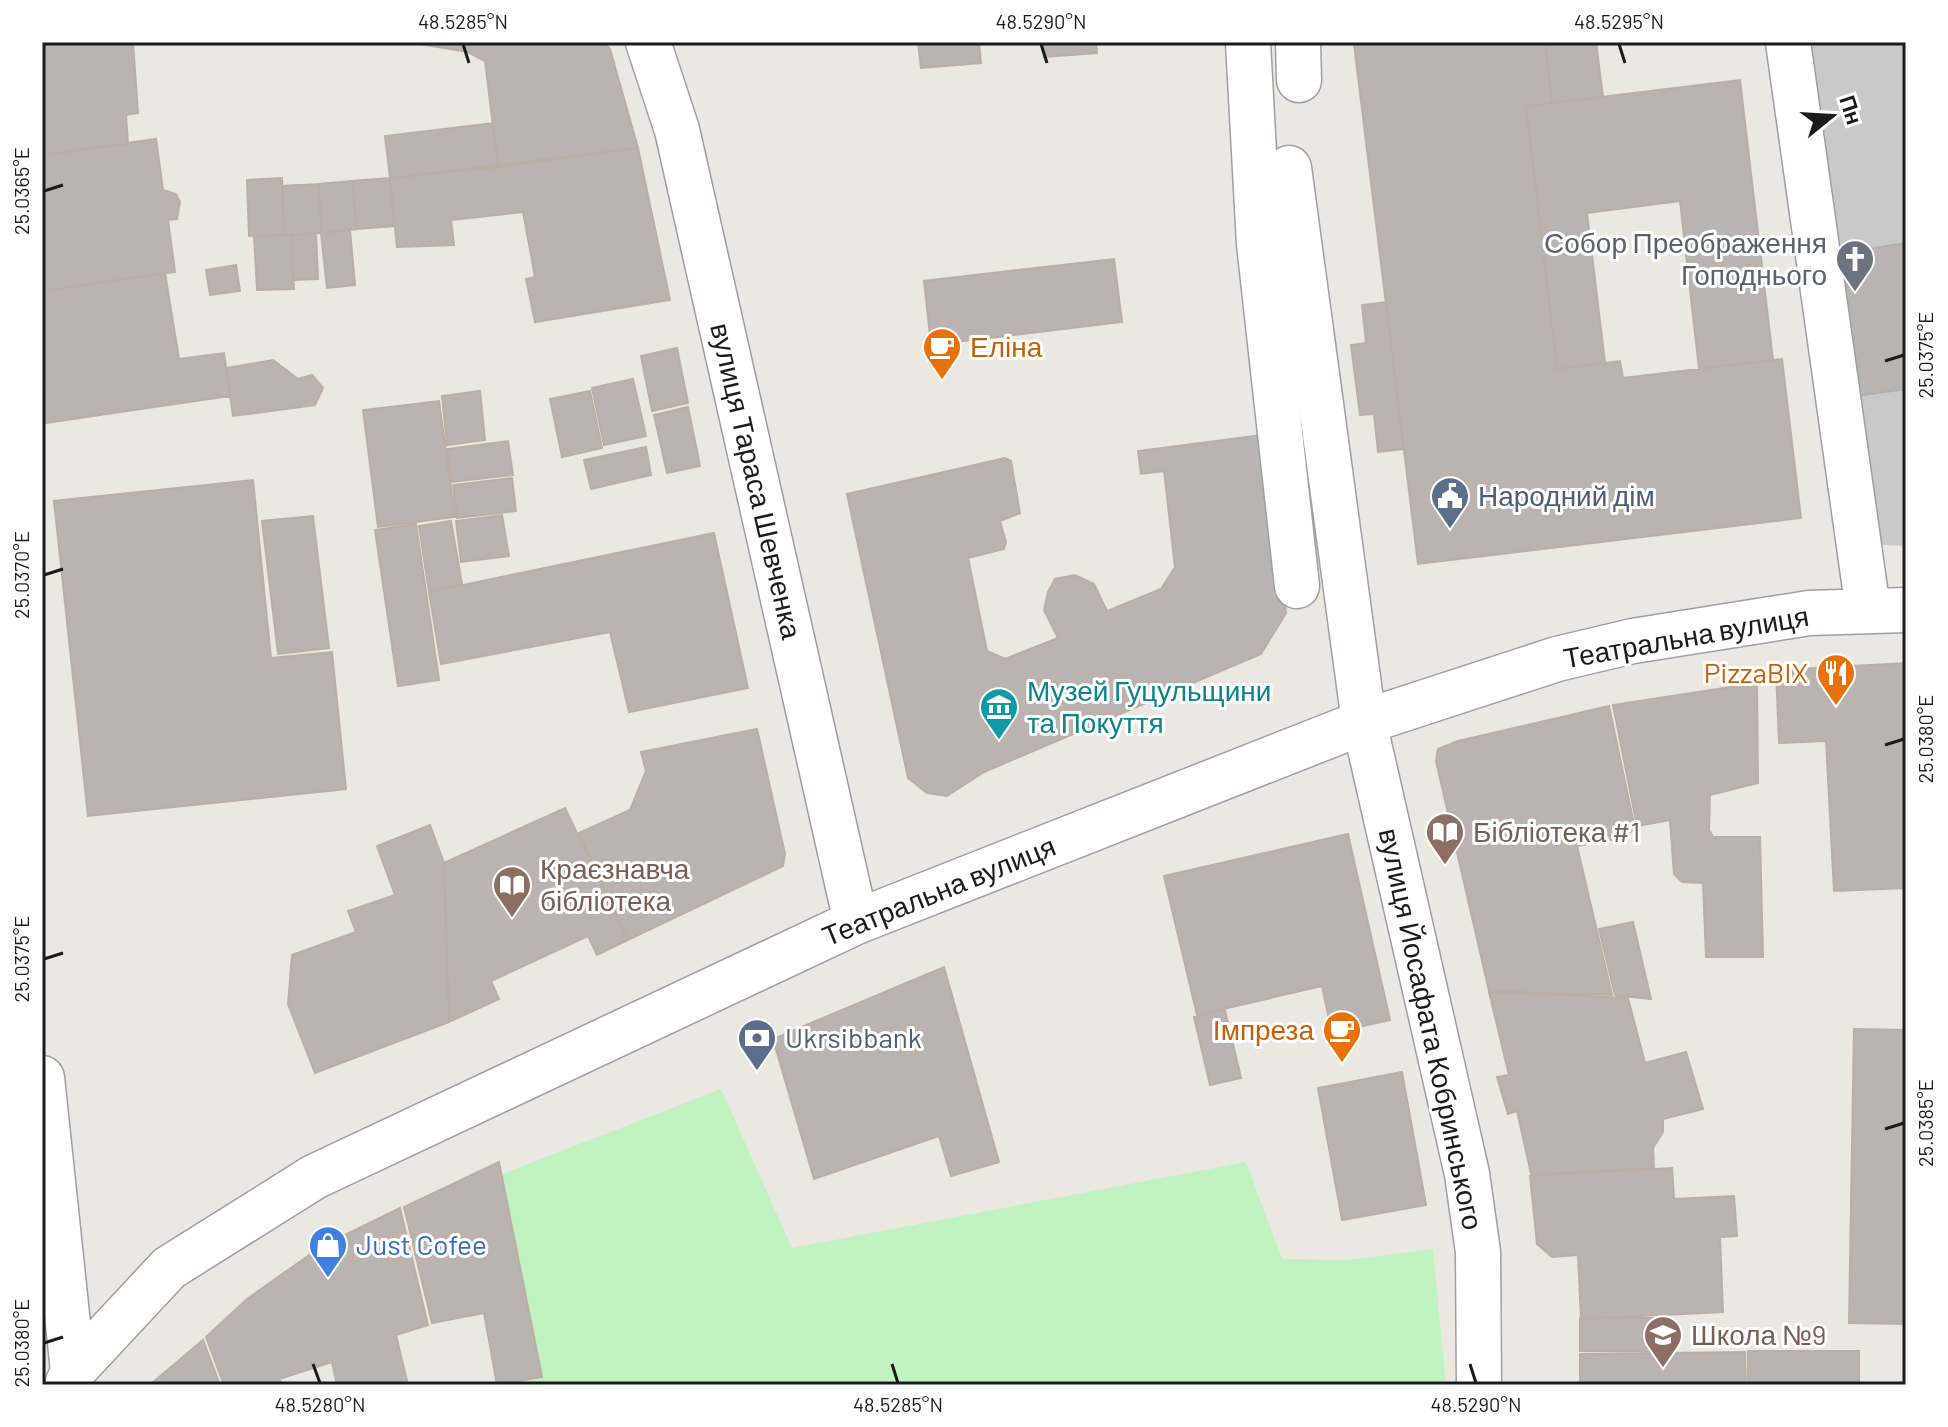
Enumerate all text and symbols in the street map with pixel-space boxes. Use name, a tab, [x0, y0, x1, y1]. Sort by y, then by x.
text: 48.5285°N	[418, 9, 508, 33]
text: 48.5290°N	[996, 9, 1086, 33]
text: 48.5295°N	[1574, 9, 1664, 33]
north arrow	[1792, 76, 1872, 156]
text: Пн	[1835, 92, 1869, 127]
text: 25.0365°E	[9, 147, 33, 235]
place label: Собор Преображення Гоподнього	[1544, 225, 1827, 291]
church icon: Собор Преображення Гоподнього	[1834, 238, 1876, 293]
text: 25.0375°E	[1913, 312, 1937, 398]
street label: вулиця Тараса Шевченка	[704, 320, 810, 642]
cafe icon: Еліна	[921, 326, 963, 381]
place label: Еліна	[970, 329, 1043, 363]
public building icon: Народний дім	[1429, 475, 1471, 530]
place label: Народний дім	[1478, 478, 1655, 512]
text: 25.0370°E	[9, 531, 33, 619]
street label: Театральна вулиця	[1561, 598, 1811, 674]
restaurant icon: PizzaBIX	[1815, 652, 1857, 707]
place label: PizzaBIX	[1704, 655, 1808, 689]
place label: Музей Гуцульщини та Покуття	[1027, 673, 1271, 739]
museum icon: Музей Гуцульщини та Покуття	[978, 686, 1020, 741]
text: 25.0380°E	[1913, 695, 1937, 783]
library icon: Бібліотека #1	[1424, 811, 1466, 866]
place label: Бібліотека #1	[1473, 814, 1640, 848]
street label: вулиця Йосафата Кобринського	[1373, 825, 1491, 1233]
street label: Театральна вулиця	[817, 828, 1060, 952]
place label: Краєзнавча бібліотека	[540, 851, 690, 917]
library icon: Краєзнавча бібліотека	[491, 864, 533, 919]
text: 25.0375°E	[9, 916, 33, 1002]
cafe icon: Імпреза	[1321, 1009, 1363, 1064]
place label: Імпреза	[1213, 1012, 1314, 1046]
bank icon: Ukrsibbank	[736, 1017, 778, 1072]
place label: Ukrsibbank	[785, 1020, 922, 1054]
text: 25.0385°E	[1913, 1079, 1937, 1167]
shop icon: Just Cofee	[307, 1224, 349, 1279]
place label: Just Cofee	[356, 1227, 487, 1261]
text: 25.0380°E	[9, 1299, 33, 1387]
school or university icon: Школа №9	[1642, 1314, 1684, 1369]
place label: Школа №9	[1691, 1317, 1826, 1351]
text: 48.5280°N	[275, 1392, 365, 1416]
text: 48.5285°N	[853, 1392, 943, 1416]
text: 48.5290°N	[1431, 1392, 1521, 1416]

